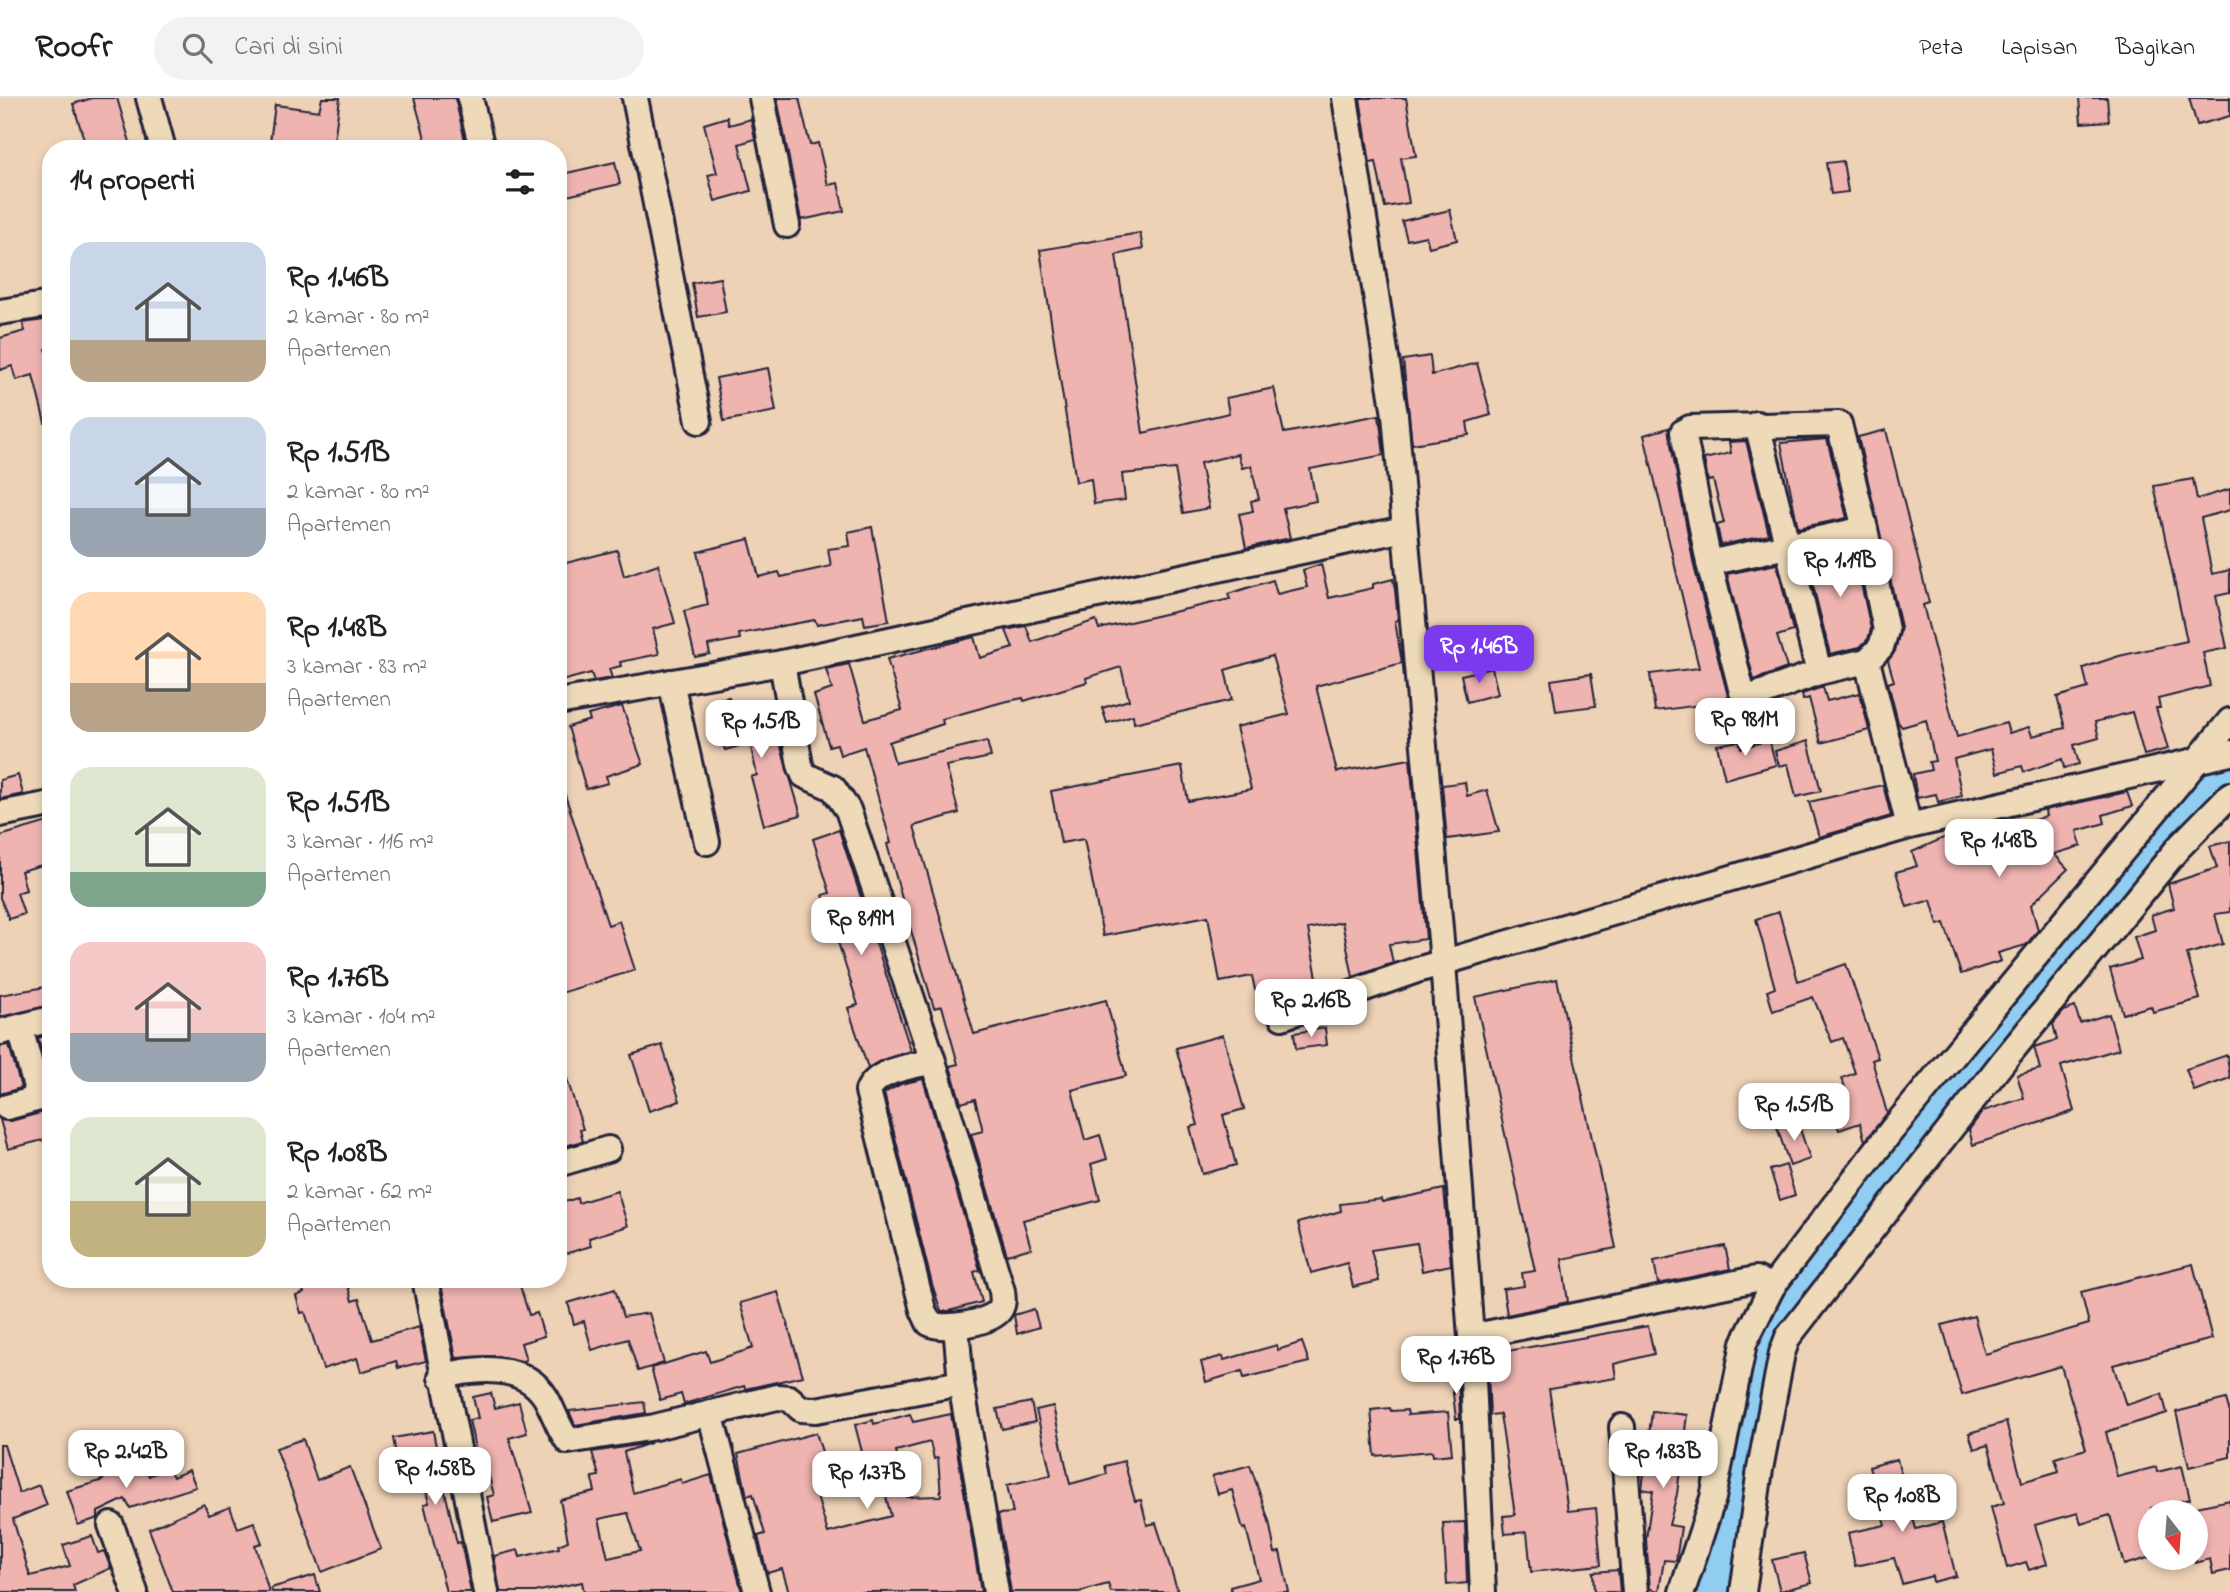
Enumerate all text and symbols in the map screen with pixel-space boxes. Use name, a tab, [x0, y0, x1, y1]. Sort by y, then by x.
search box	[154, 17, 644, 80]
text: Roofr	[35, 24, 112, 72]
icon: search	[178, 29, 216, 67]
text: Cari di sini	[234, 29, 343, 67]
text: Peta	[1919, 31, 1963, 66]
text: Lapisan	[2001, 31, 2077, 66]
text: Bagikan	[2115, 31, 2195, 66]
text: 14 properti	[70, 160, 195, 204]
icon: filters	[501, 163, 539, 201]
text: Rp 1.46B	[287, 257, 389, 301]
icon: home	[126, 270, 210, 354]
text: 2 kamar · 80 m²	[287, 301, 429, 334]
text: Apartemen	[287, 334, 391, 367]
text: Rp 1.51B	[287, 432, 390, 476]
icon: home	[126, 445, 210, 529]
text: 2 kamar · 80 m²	[287, 476, 429, 509]
text: Apartemen	[287, 509, 391, 542]
pin: Rp 1.19B	[1768, 540, 1912, 599]
text: Rp 1.19B	[1804, 545, 1876, 578]
text: Rp 1.48B	[287, 607, 387, 651]
icon: home	[126, 620, 210, 704]
pin: Rp 1.46B	[1407, 626, 1551, 685]
text: Rp 1.46B	[1440, 631, 1518, 664]
text: 3 kamar · 83 m²	[287, 651, 427, 684]
text: Apartemen	[287, 684, 391, 717]
pin: Rp 981M	[1680, 698, 1810, 758]
pin: Rp 1.51B	[689, 700, 833, 760]
text: Rp 981M	[1711, 704, 1779, 737]
text: Rp 1.51B	[722, 706, 800, 739]
text: Rp 1.51B	[287, 782, 390, 826]
icon: home	[126, 795, 210, 879]
pin: Rp 1.48B	[1927, 820, 2071, 879]
text: Rp 1.48B	[1961, 825, 2037, 858]
text: 3 kamar · 116 m²	[287, 826, 434, 859]
text: Apartemen	[287, 859, 391, 892]
pin: Rp 819M	[796, 898, 926, 957]
text: Rp 819M	[827, 903, 895, 936]
text: Rp 1.76B	[287, 957, 389, 1001]
icon: home	[126, 970, 210, 1054]
pin: Rp 2.16B	[1239, 979, 1383, 1039]
text: Rp 2.16B	[1271, 985, 1351, 1018]
text: 3 kamar · 104 m²	[287, 1001, 436, 1034]
text: Apartemen	[287, 1034, 391, 1067]
pin: Rp 1.51B	[1722, 1084, 1866, 1143]
text: Rp 1.51B	[1755, 1089, 1833, 1122]
text: Rp 1.08B	[287, 1132, 387, 1176]
icon: home	[126, 1145, 210, 1229]
text: 2 kamar · 62 m²	[287, 1176, 432, 1209]
text: Apartemen	[287, 1209, 391, 1242]
pin: Rp 1.76B	[1384, 1336, 1528, 1396]
text: Rp 1.76B	[1417, 1342, 1495, 1375]
pin: Rp 2.42B	[54, 1430, 198, 1490]
pin: Rp 1.83B	[1591, 1430, 1735, 1490]
text: Rp 2.42B	[84, 1436, 168, 1469]
text: Rp 1.83B	[1625, 1436, 1701, 1469]
pin: Rp 1.58B	[363, 1448, 507, 1507]
pin: Rp 1.37B	[795, 1452, 939, 1511]
text: Rp 1.58B	[395, 1453, 475, 1486]
text: Rp 1.37B	[828, 1457, 906, 1490]
pin: Rp 1.08B	[1830, 1474, 1974, 1534]
text: Rp 1.08B	[1863, 1480, 1941, 1513]
north arrow	[2138, 1500, 2208, 1570]
map controls	[2138, 1500, 2208, 1570]

